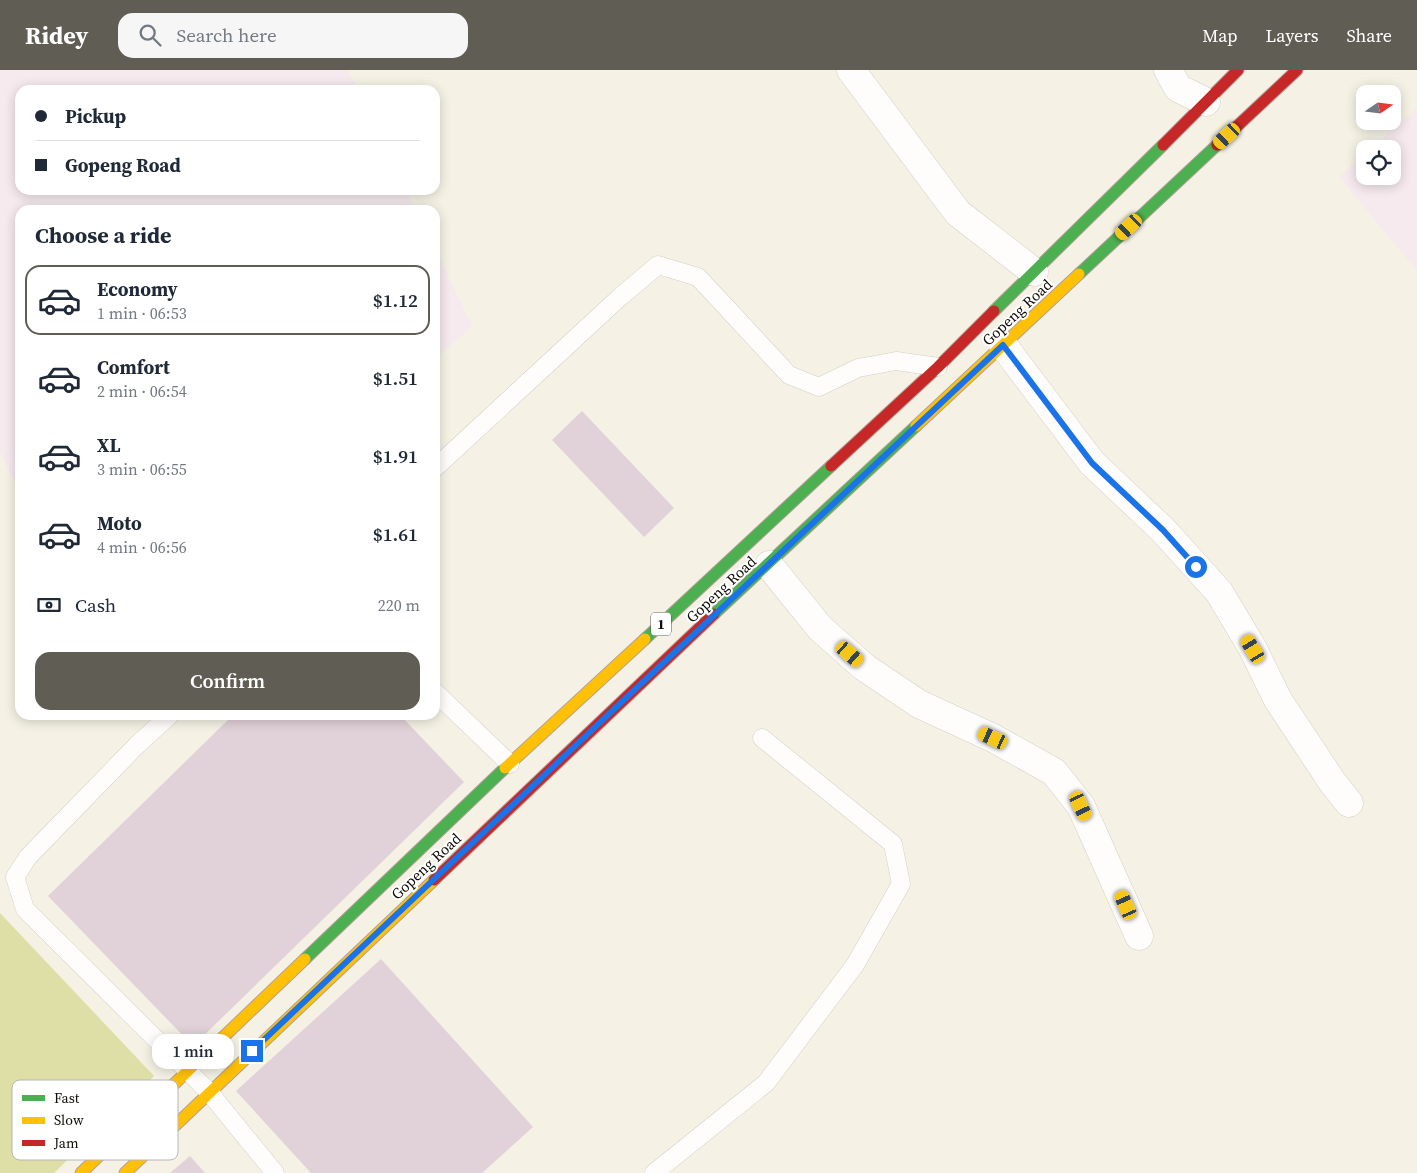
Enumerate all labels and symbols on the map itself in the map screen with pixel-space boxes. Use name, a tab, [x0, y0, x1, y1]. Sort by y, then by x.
north arrow	[1356, 85, 1401, 130]
car	[1210, 120, 1243, 152]
car	[1112, 211, 1145, 243]
street label: Gopeng Road	[977, 274, 1057, 350]
street label: Gopeng Road	[681, 551, 761, 627]
route start	[1185, 556, 1207, 578]
road number: 1	[651, 612, 671, 636]
car	[1238, 632, 1267, 666]
car	[833, 638, 866, 670]
car	[976, 725, 1009, 751]
car	[1067, 789, 1094, 823]
street label: Gopeng Road	[386, 828, 466, 904]
car	[1113, 888, 1138, 922]
callout: 1 min	[152, 1034, 234, 1068]
route end	[241, 1040, 263, 1062]
legend	[12, 1080, 178, 1160]
text: Fast	[54, 1088, 80, 1108]
text: Slow	[54, 1110, 84, 1130]
text: Jam	[53, 1133, 79, 1153]

